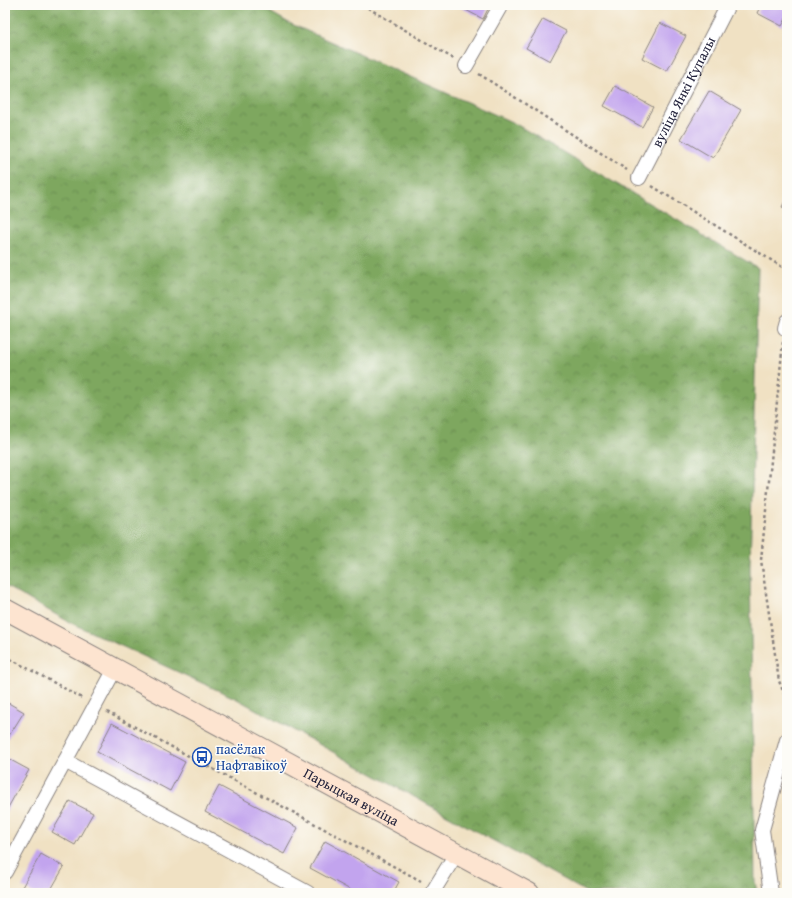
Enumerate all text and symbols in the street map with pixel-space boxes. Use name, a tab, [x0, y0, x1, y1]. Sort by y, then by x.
street label: вуліца Янкі Купалы	[647, 33, 720, 151]
place label: пасёлак Нафтавікоў	[216, 739, 287, 775]
bus stop icon: пасёлак Нафтавікоў	[191, 746, 213, 768]
street label: Парыцкая вуліца	[300, 763, 403, 831]

